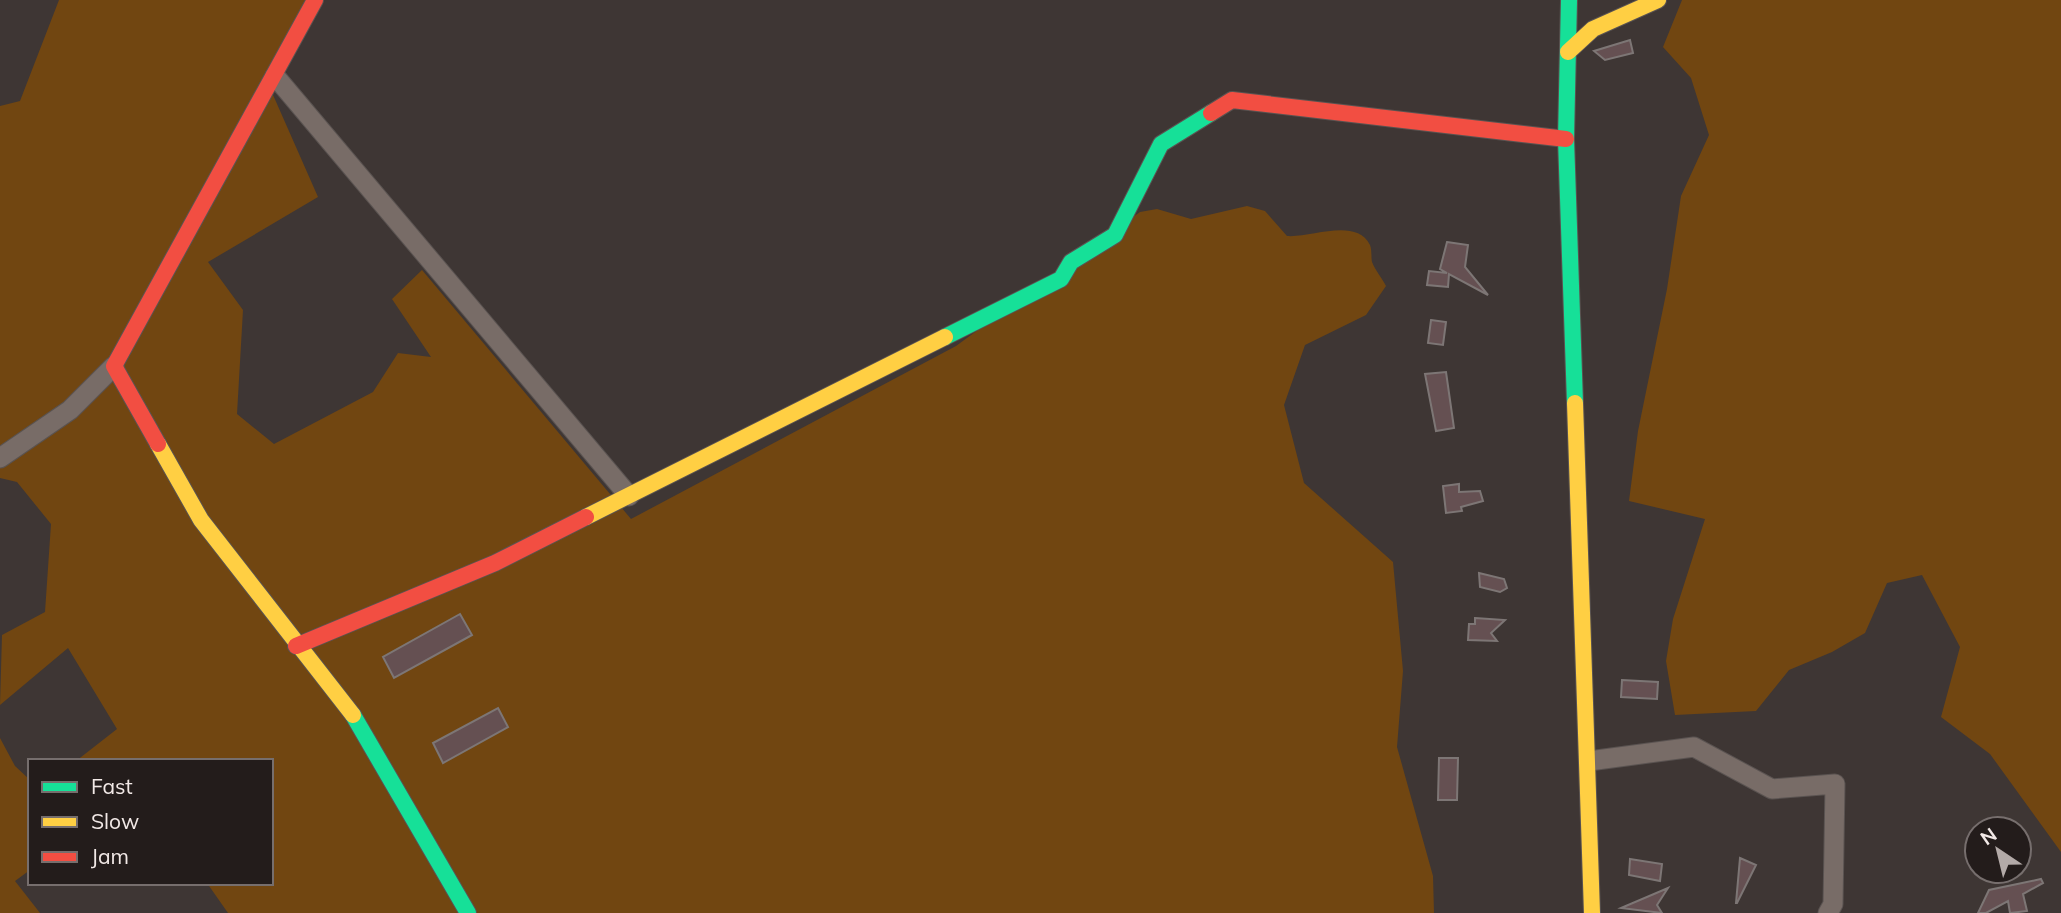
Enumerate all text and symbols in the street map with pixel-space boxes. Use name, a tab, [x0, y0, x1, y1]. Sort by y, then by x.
legend	[28, 759, 273, 885]
text: Fast	[91, 773, 133, 799]
text: Slow	[91, 808, 139, 834]
north arrow	[1963, 815, 2033, 885]
text: N	[1975, 822, 2001, 850]
text: Jam	[91, 843, 129, 869]

